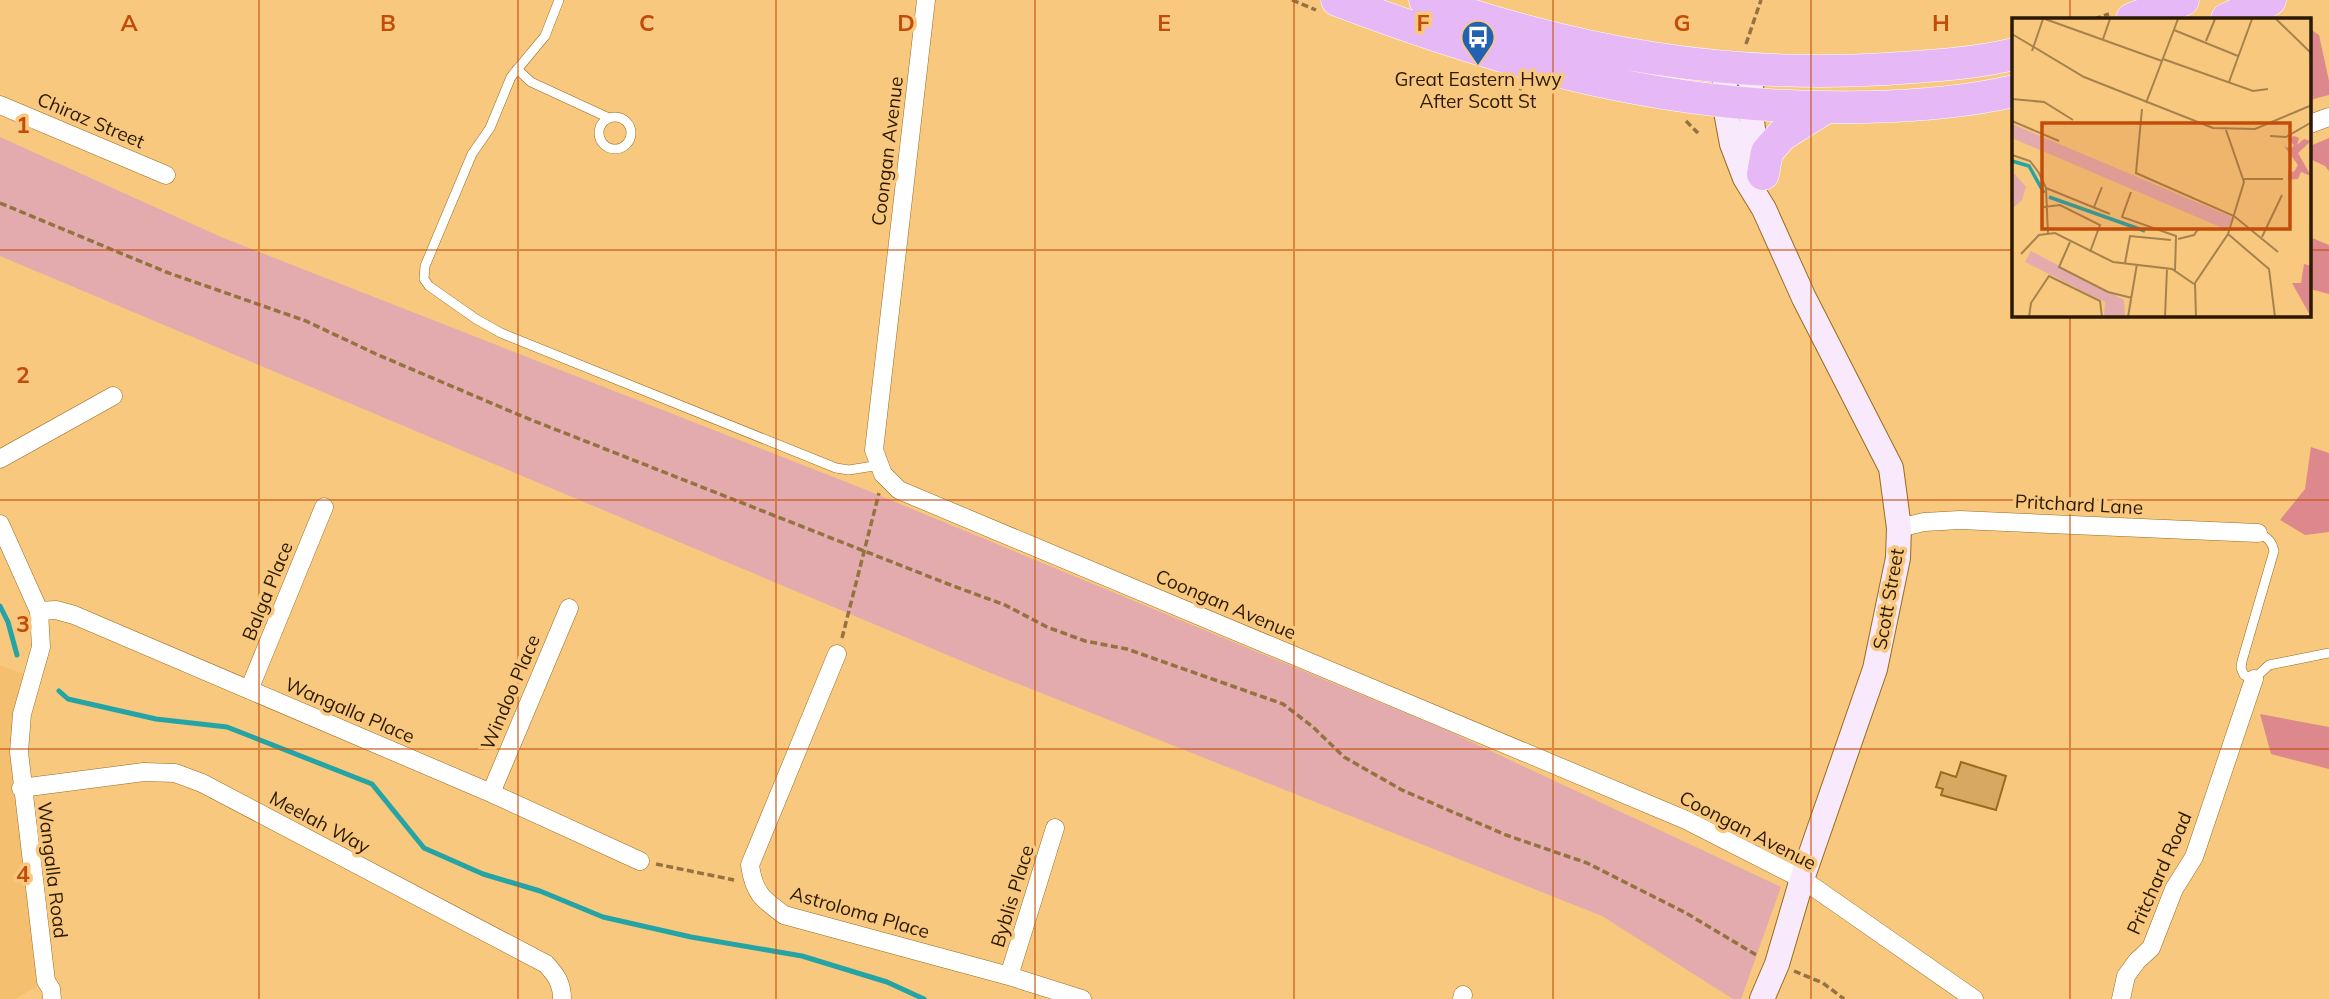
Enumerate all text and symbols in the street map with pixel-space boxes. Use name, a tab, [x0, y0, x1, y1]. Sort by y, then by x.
text: A	[120, 8, 138, 37]
text: B	[380, 8, 396, 37]
text: C	[639, 8, 655, 37]
text: D	[897, 8, 915, 37]
text: E	[1157, 8, 1171, 37]
text: F	[1416, 8, 1430, 37]
text: G	[1673, 8, 1691, 37]
text: H	[1932, 8, 1950, 37]
bus stop icon: Great Eastern Hwy After Scott St	[1459, 18, 1497, 67]
inset map	[2012, 18, 2312, 317]
place label: Great Eastern Hwy After Scott St	[1394, 67, 1562, 113]
street label: Coongan Avenue	[866, 75, 908, 227]
street label: Chiraz Street	[34, 87, 149, 153]
text: 1	[16, 110, 30, 139]
text: 2	[16, 360, 30, 389]
street label: Pritchard Lane	[2014, 489, 2144, 519]
street label: Balga Place	[236, 538, 298, 644]
street label: Scott Street	[1867, 546, 1909, 651]
street label: Coongan Avenue	[1152, 564, 1300, 644]
text: 3	[16, 609, 30, 638]
street label: Windoo Place	[475, 631, 545, 753]
street label: Wangalla Place	[281, 672, 419, 748]
street label: Meelah Way	[266, 785, 374, 859]
street label: Coongan Avenue	[1676, 785, 1820, 875]
street label: Wangalla Road	[33, 800, 73, 940]
street label: Pritchard Road	[2121, 808, 2197, 938]
street label: Byblis Place	[985, 842, 1039, 950]
text: 4	[16, 859, 30, 888]
street label: Astroloma Place	[788, 881, 932, 943]

